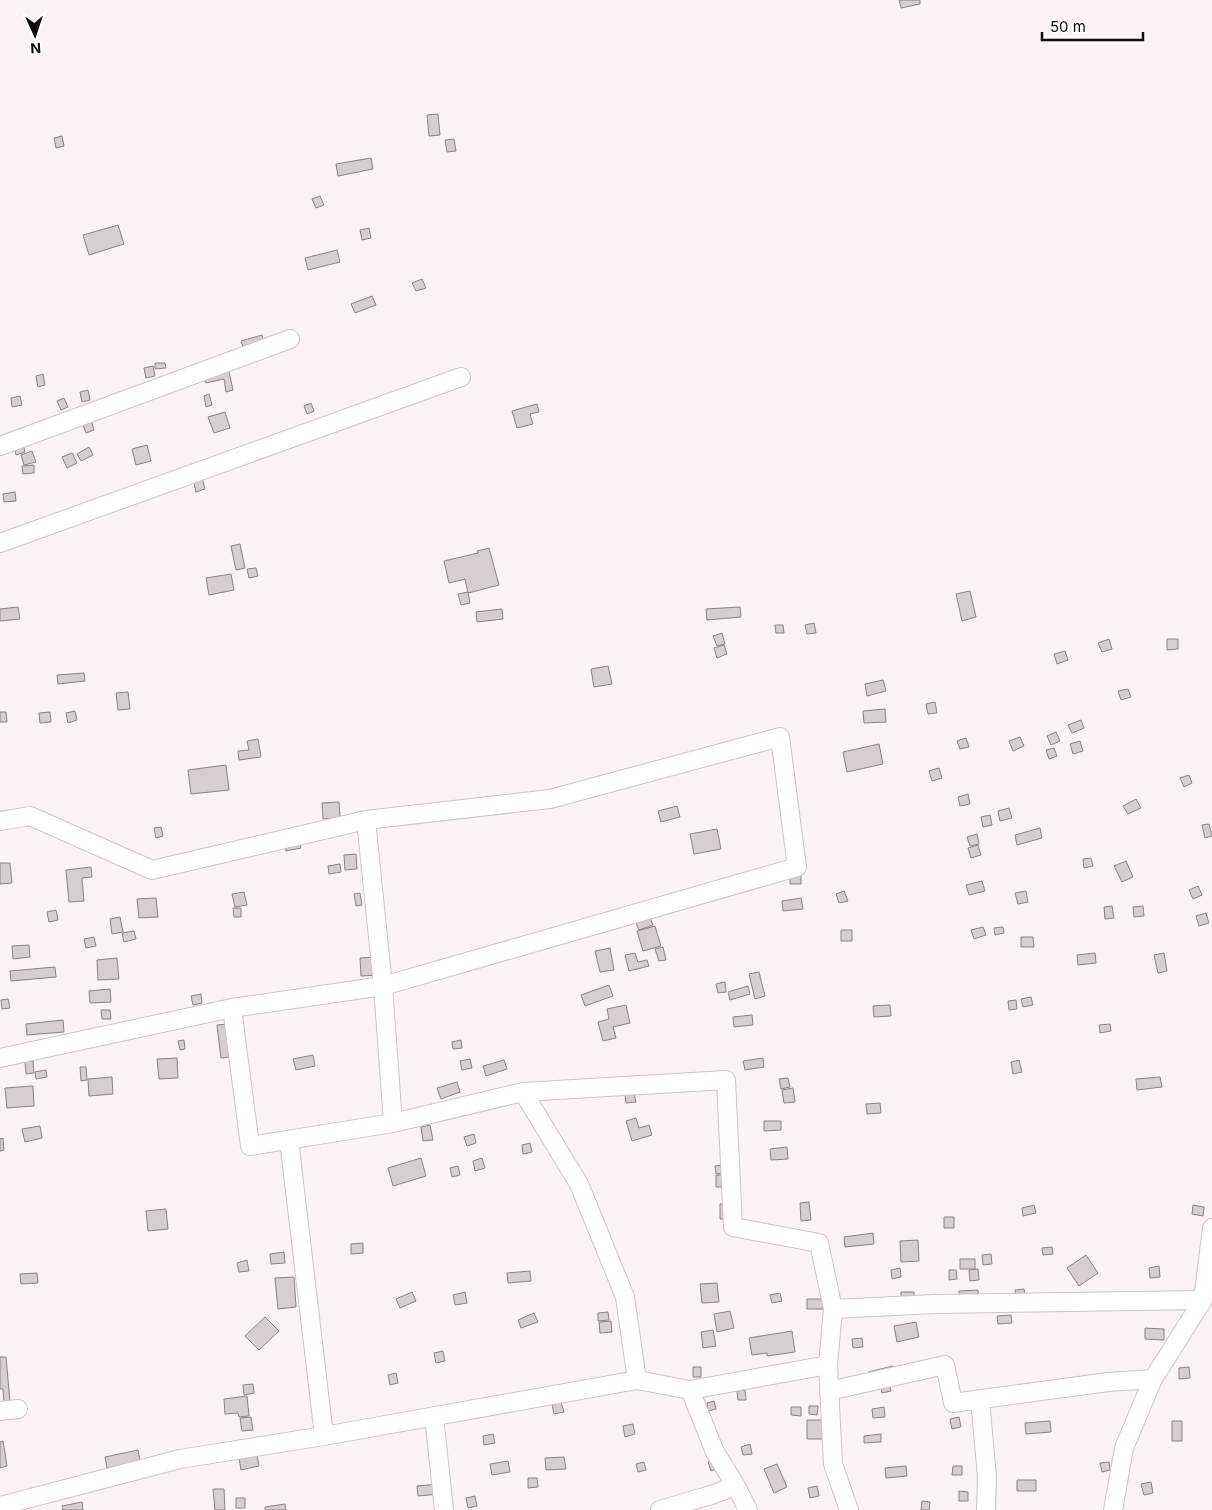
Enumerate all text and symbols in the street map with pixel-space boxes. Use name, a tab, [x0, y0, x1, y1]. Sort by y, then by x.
north arrow	[10, 10, 60, 60]
scale bar	[1042, 10, 1143, 42]
text: 50 m	[1050, 17, 1086, 36]
text: N	[30, 40, 41, 57]

